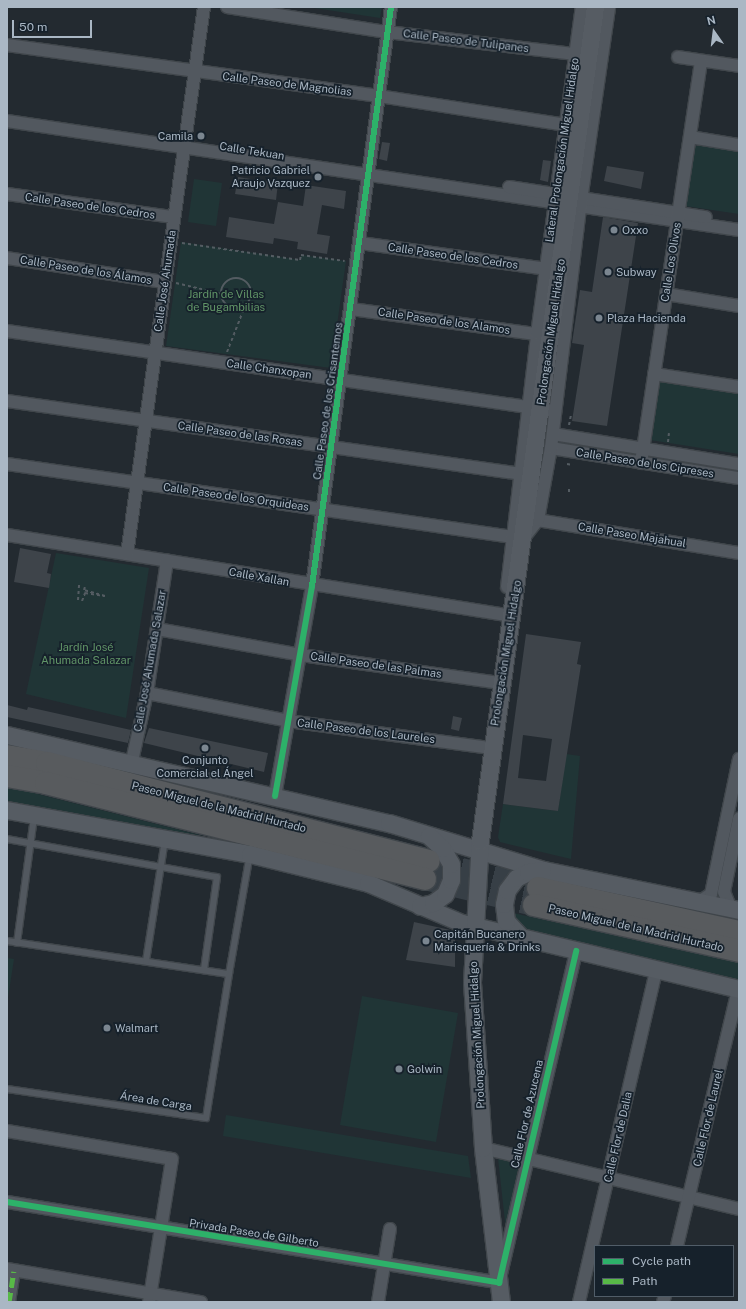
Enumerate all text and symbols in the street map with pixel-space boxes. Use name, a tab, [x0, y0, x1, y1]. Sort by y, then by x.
scale bar	[14, 12, 94, 38]
north arrow	[694, 12, 734, 52]
text: N	[705, 13, 717, 27]
text: 50 m	[19, 20, 47, 34]
street label: Calle Paseo de Tulipanes	[402, 27, 530, 55]
street label: Lateral Prolongación Miguel Hidalgo	[543, 57, 581, 243]
street label: Calle Paseo de Magnolias	[221, 69, 353, 99]
place label: Camila	[158, 129, 193, 143]
marker: Camila	[196, 131, 206, 141]
street label: Calle Tekuan	[219, 139, 285, 163]
place label: Patricio Gabriel Araujo Vazquez	[231, 164, 310, 190]
marker: Patricio Gabriel Araujo Vazquez	[313, 172, 323, 182]
street label: Calle Paseo de los Cedros	[24, 190, 156, 222]
street label: Calle Los Olivos	[658, 221, 684, 303]
place label: Oxxo	[622, 223, 648, 237]
marker: Oxxo	[609, 225, 619, 235]
street label: Calle José Ahumada	[151, 229, 179, 333]
street label: Calle Paseo de los Cedros	[387, 240, 519, 272]
street label: Calle Paseo de los Álamos	[19, 253, 153, 287]
street label: Prolongación Miguel Hidalgo	[534, 258, 568, 406]
place label: Subway	[616, 265, 657, 279]
marker: Subway	[603, 267, 613, 277]
park label: Jardín de Villas de Bugambilias	[187, 288, 265, 314]
street label: Calle Paseo de los Alamos	[377, 305, 511, 337]
place label: Plaza Hacienda	[607, 311, 686, 325]
marker: Plaza Hacienda	[594, 313, 604, 323]
street label: Calle Paseo de los Crisantemos	[310, 321, 346, 481]
street label: Calle Chanxopan	[225, 356, 313, 382]
street label: Calle Paseo de las Rosas	[177, 419, 303, 449]
street label: Calle Paseo de los Cipreses	[575, 446, 715, 480]
street label: Calle Paseo de los Orquideas	[162, 480, 310, 514]
street label: Calle Paseo Majahual	[577, 520, 687, 550]
street label: Calle Xallan	[228, 565, 290, 589]
street label: Prolongación Miguel Hidalgo	[488, 579, 524, 727]
street label: Calle José Ahumada Salazar	[131, 589, 169, 733]
park label: Jardín José Ahumada Salazar	[41, 641, 131, 667]
street label: Calle Paseo de las Palmas	[309, 649, 443, 681]
street label: Calle Paseo de los Laureles	[296, 716, 436, 746]
marker: Conjunto Comercial el Ángel	[200, 743, 210, 753]
place label: Conjunto Comercial el Ángel	[156, 754, 254, 780]
street label: Paseo Miguel de la Madrid Hurtado	[130, 779, 308, 835]
street label: Paseo Miguel de la Madrid Hurtado	[547, 901, 725, 955]
place label: Capitán Bucanero Marisquería & Drinks	[434, 928, 540, 954]
marker: Capitán Bucanero Marisquería & Drinks	[421, 936, 431, 946]
street label: Prolongación Miguel Hidalgo	[467, 961, 487, 1109]
place label: Walmart	[115, 1021, 158, 1035]
marker: Walmart	[102, 1023, 112, 1033]
street label: Calle Flor de Azucena	[508, 1058, 546, 1170]
place label: Golwin	[407, 1062, 442, 1076]
marker: Golwin	[394, 1064, 404, 1074]
street label: Calle Flor de Laurel	[690, 1068, 726, 1168]
street label: Área de Carga	[119, 1089, 193, 1113]
street label: Calle Flor de Dalia	[601, 1090, 635, 1184]
street label: Privada Paseo de Gilberto	[188, 1216, 320, 1250]
legend	[594, 1245, 734, 1297]
text: Cycle path	[632, 1254, 691, 1268]
text: Path	[632, 1274, 658, 1288]

